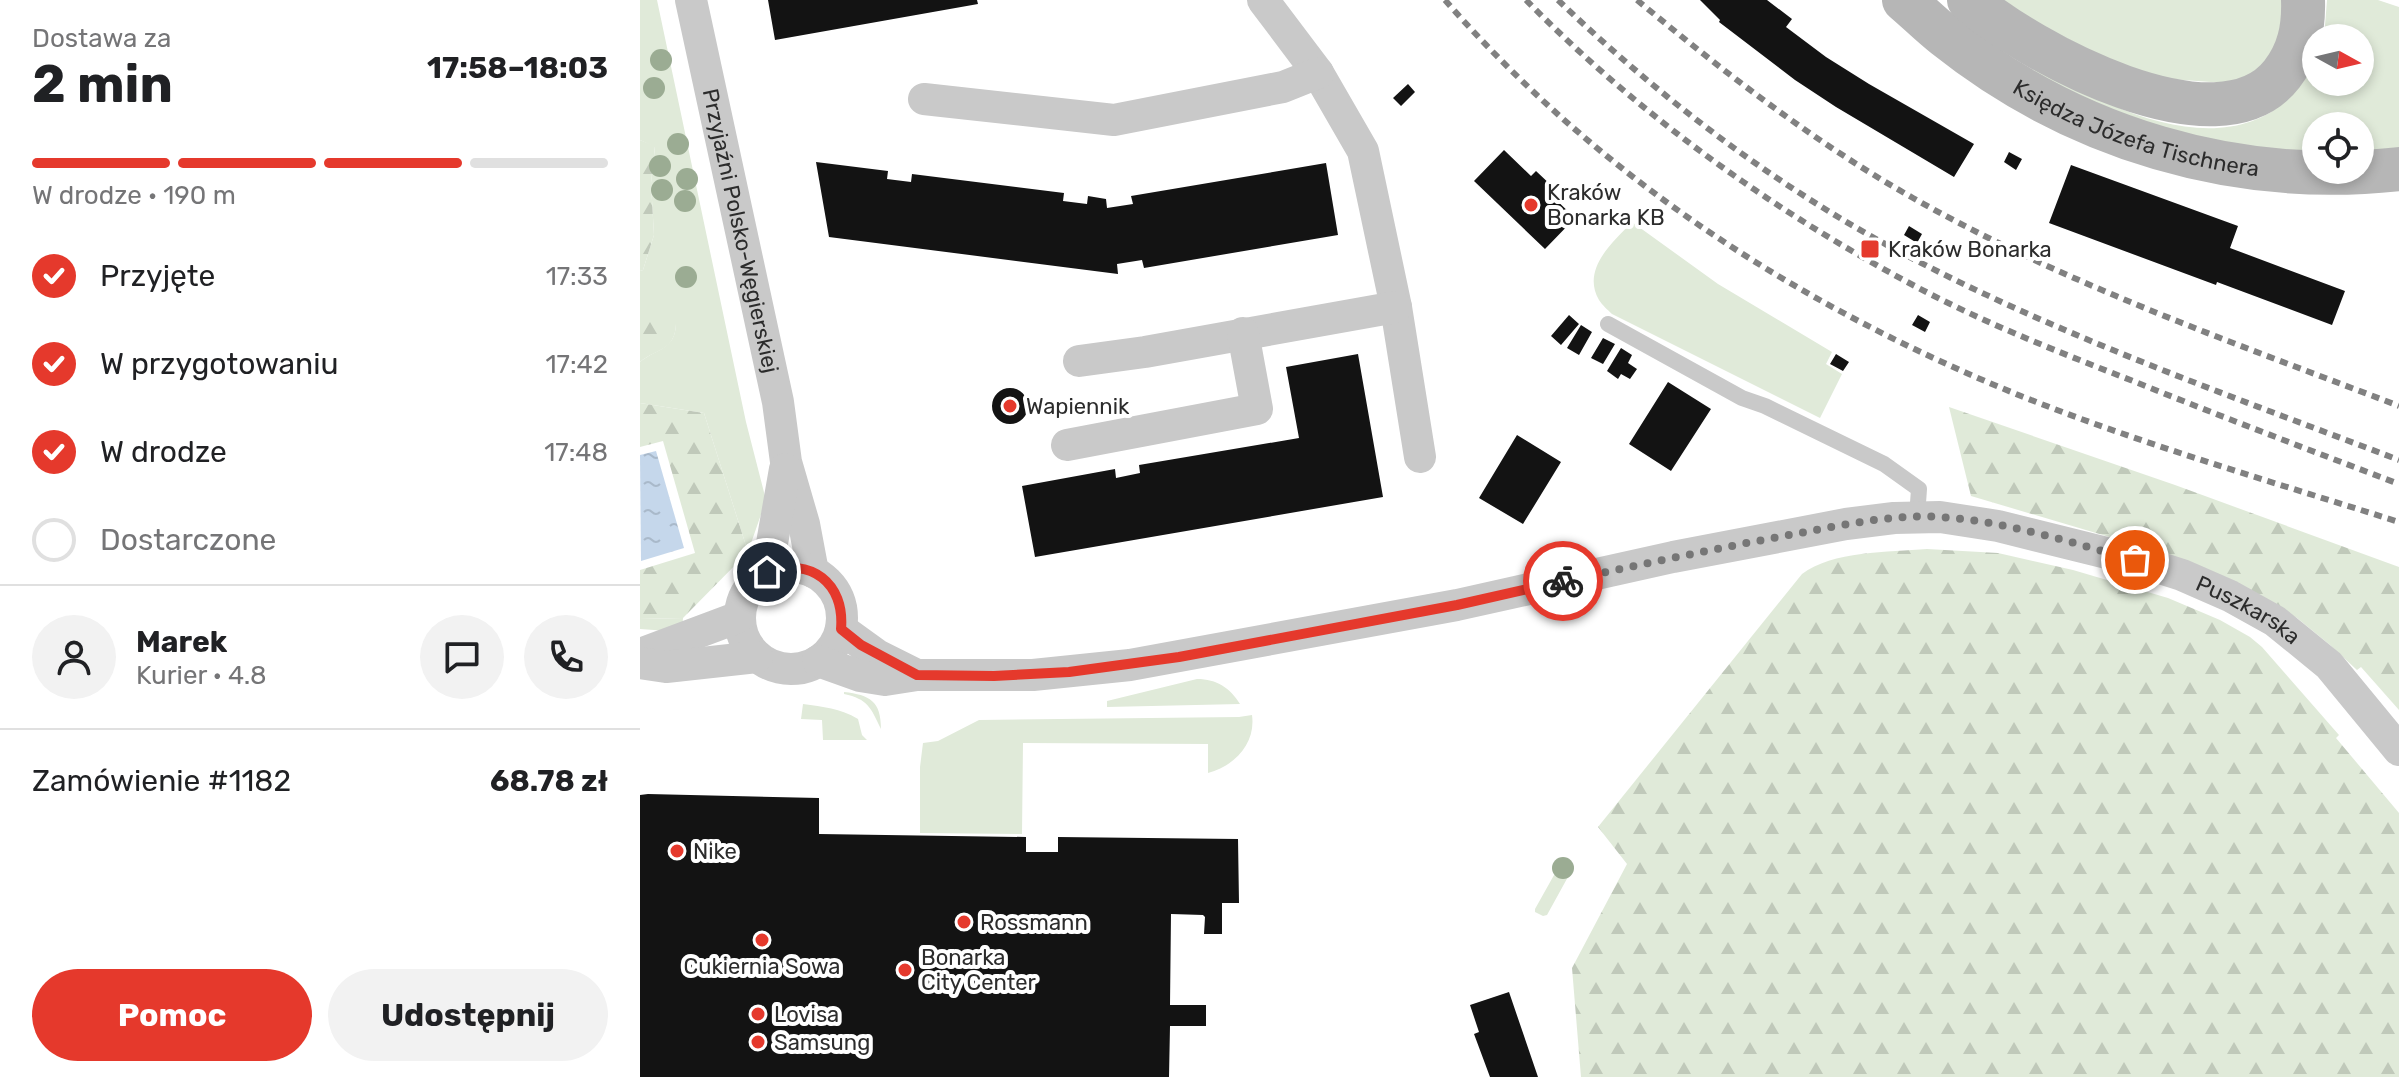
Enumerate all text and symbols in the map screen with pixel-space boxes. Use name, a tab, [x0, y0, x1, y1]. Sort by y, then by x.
text: Dostawa za	[32, 23, 171, 54]
north arrow	[2302, 24, 2374, 96]
map controls	[2302, 24, 2374, 184]
text: 17:58–18:03	[427, 50, 608, 86]
text: 2 min	[32, 53, 173, 115]
street label: Księdza Józefa Tischnera	[2008, 73, 2261, 182]
street label: Przyjaźni Polsko-Węgierskiej	[697, 86, 785, 375]
button: locate	[2302, 112, 2374, 184]
place label: Kraków Bonarka KB	[1547, 179, 1665, 231]
text: W drodze · 190 m	[32, 180, 236, 211]
marker: Kraków Bonarka KB	[1522, 196, 1540, 214]
place label: Kraków Bonarka	[1888, 236, 2052, 263]
marker: Kraków Bonarka	[1859, 238, 1881, 260]
icon: check	[32, 254, 76, 298]
text: Przyjęte	[100, 258, 215, 294]
text: 17:33	[546, 261, 608, 292]
icon: check	[32, 342, 76, 386]
text: W przygotowaniu	[100, 346, 339, 382]
text: 17:42	[545, 349, 608, 380]
place label: Wapiennik	[1026, 393, 1130, 420]
marker: Wapiennik	[1001, 397, 1019, 415]
icon: check	[32, 430, 76, 474]
text: W drodze	[100, 434, 227, 470]
text: 17:48	[544, 437, 608, 468]
text: Dostarczone	[100, 522, 276, 558]
pin	[2101, 526, 2169, 594]
pin	[733, 538, 801, 606]
icon: bag	[2113, 538, 2157, 582]
courier	[1523, 541, 1603, 621]
icon: home	[745, 550, 789, 594]
icon: bike	[1541, 559, 1585, 603]
street label: Puszkarska	[2192, 569, 2306, 650]
button: person	[32, 615, 116, 699]
button: chat	[420, 615, 504, 699]
button: phone	[524, 615, 608, 699]
text: Marek	[136, 624, 227, 660]
text: Kurier · 4.8	[136, 660, 267, 691]
text: Zamówienie #1182	[32, 763, 291, 799]
text: 68.78 zł	[490, 763, 608, 799]
place label: Nike	[693, 838, 737, 865]
marker: Nike	[668, 842, 686, 860]
place label: Rossmann	[980, 909, 1088, 936]
marker: Rossmann	[955, 913, 973, 931]
marker: Cukiernia Sowa	[753, 931, 771, 949]
place label: Bonarka City Center	[921, 944, 1037, 996]
place label: Cukiernia Sowa	[684, 953, 840, 980]
marker: Bonarka City Center	[896, 961, 914, 979]
button: Pomoc	[32, 969, 312, 1061]
button: Udostępnij	[328, 969, 608, 1061]
place label: Lovisa	[774, 1001, 839, 1028]
marker: Lovisa	[749, 1005, 767, 1023]
place label: Samsung	[774, 1029, 870, 1056]
marker: Samsung	[749, 1033, 767, 1051]

